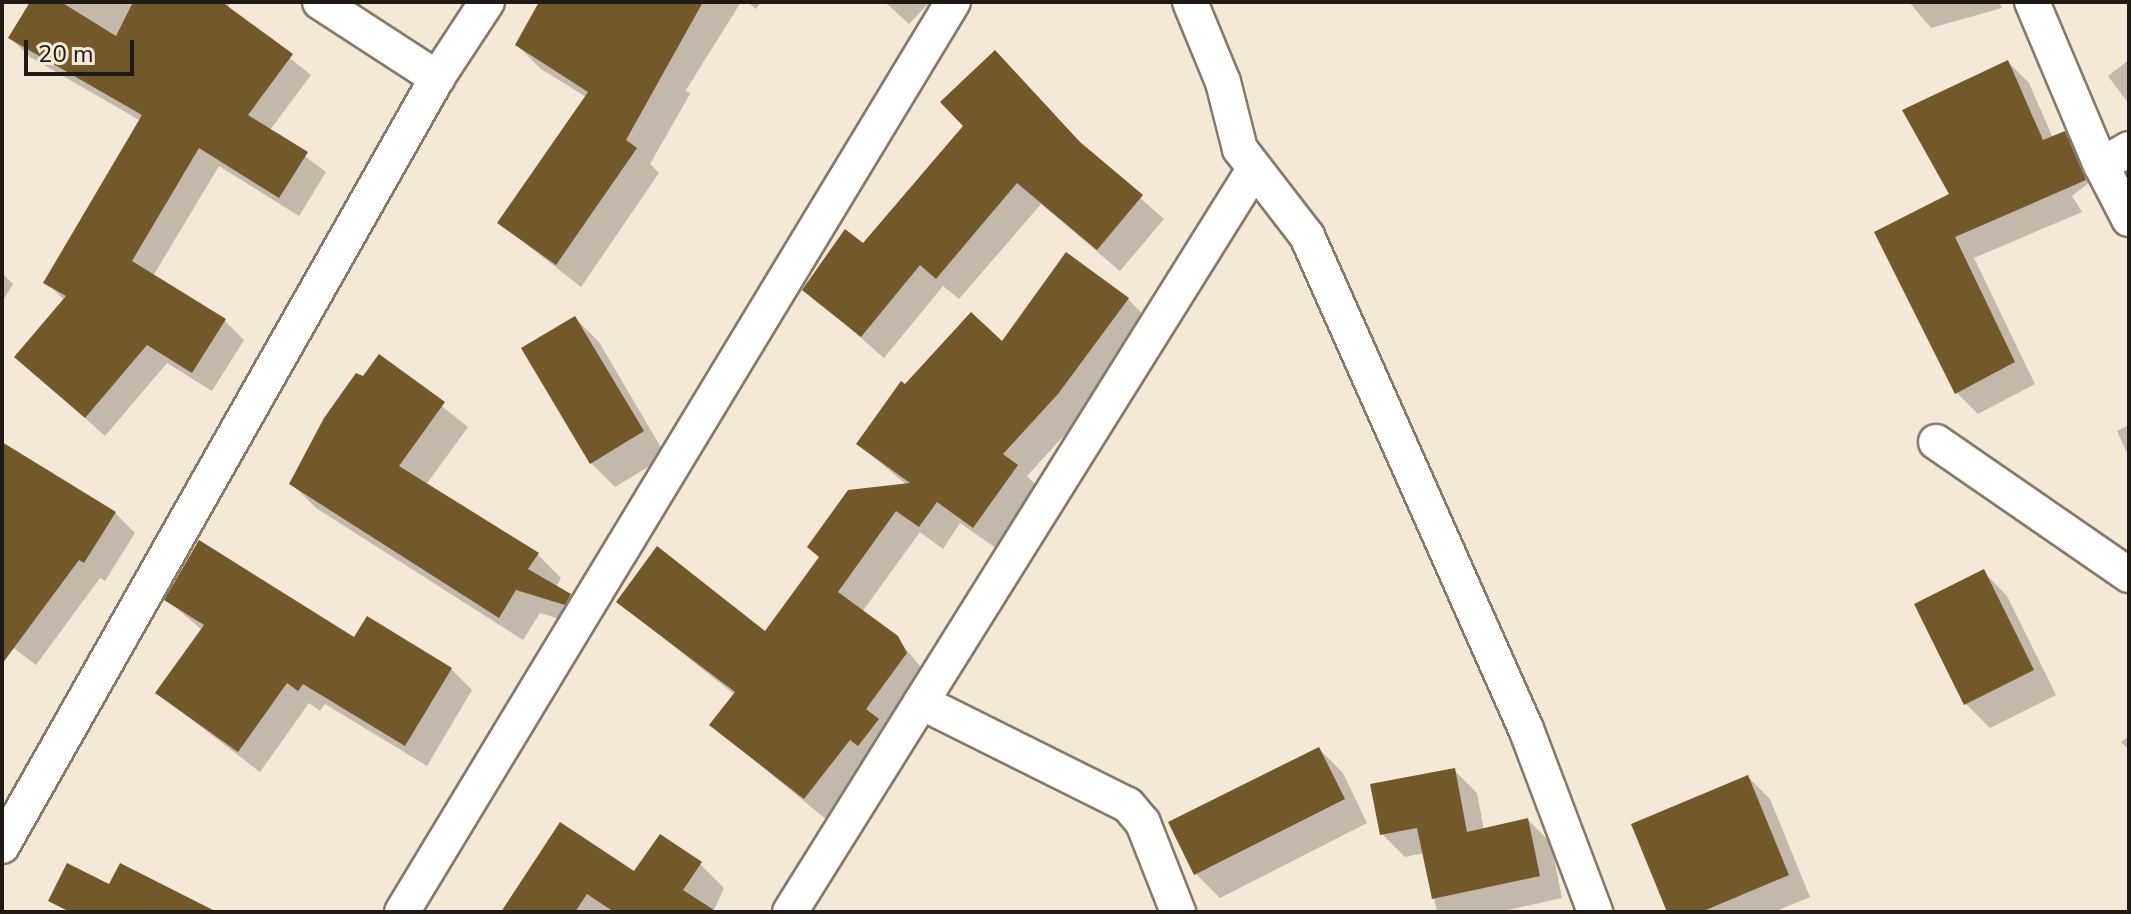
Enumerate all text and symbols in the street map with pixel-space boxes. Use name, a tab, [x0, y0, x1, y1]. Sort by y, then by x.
scale bar	[28, 24, 138, 74]
text: 20 m	[38, 38, 94, 70]

